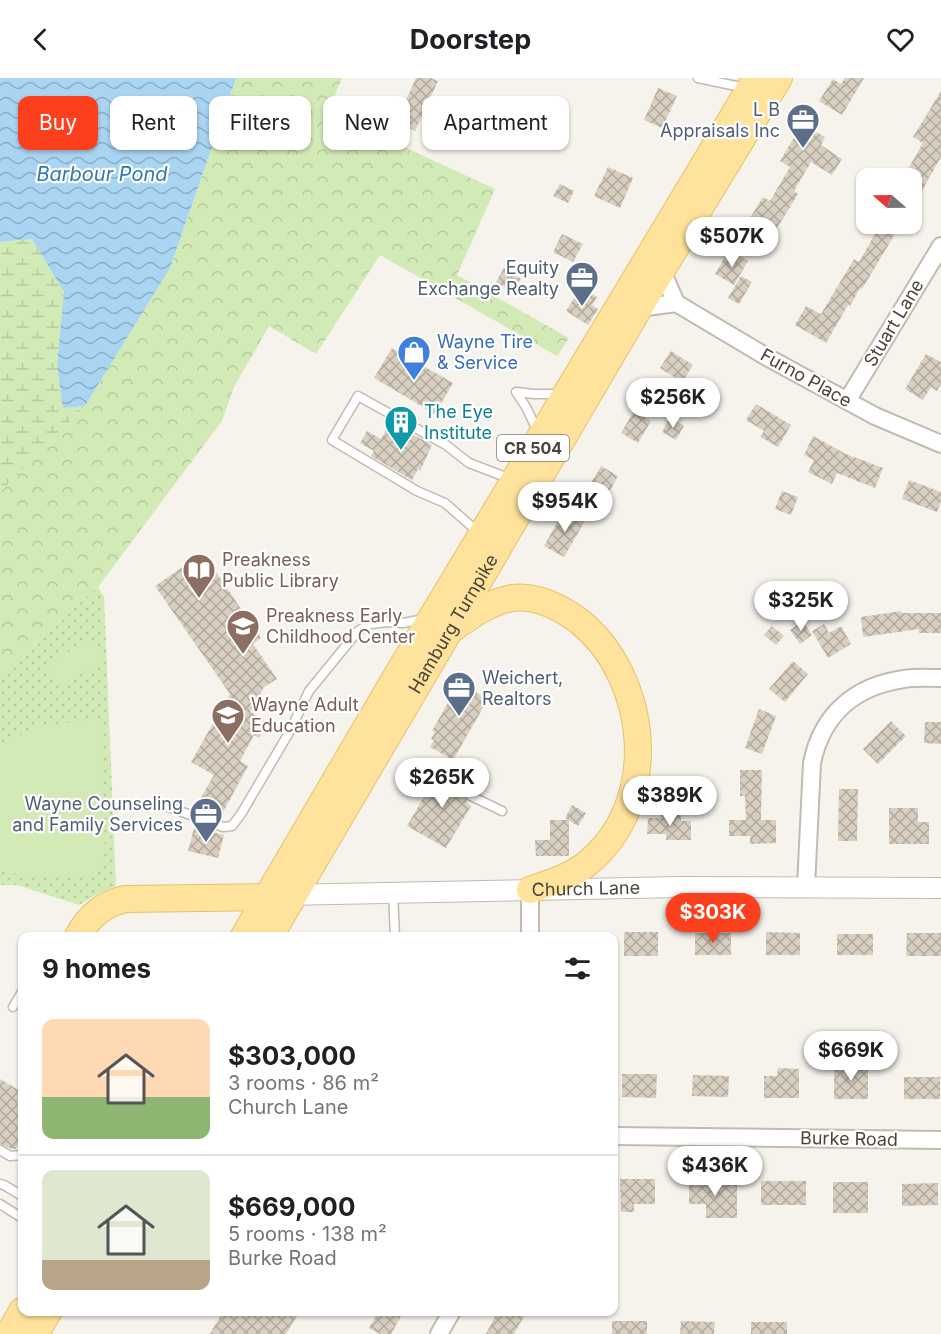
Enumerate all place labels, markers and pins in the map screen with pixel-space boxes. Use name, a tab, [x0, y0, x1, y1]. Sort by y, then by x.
place label: L B Appraisals Inc	[660, 99, 780, 141]
office icon: L B Appraisals Inc	[785, 102, 821, 149]
pin: $507K	[690, 217, 774, 268]
place label: Equity Exchange Realty	[417, 257, 559, 299]
office icon: Equity Exchange Realty	[564, 260, 600, 307]
place label: Wayne Tire & Service	[437, 331, 533, 373]
shop icon: Wayne Tire & Service	[396, 334, 432, 381]
pin: $256K	[631, 378, 715, 429]
place label: The Eye Institute	[424, 401, 493, 443]
building icon: The Eye Institute	[383, 404, 419, 451]
pin: $954K	[523, 482, 607, 533]
place label: Preakness Public Library	[222, 549, 339, 591]
library icon: Preakness Public Library	[181, 552, 217, 599]
pin: $325K	[759, 581, 843, 632]
place label: Preakness Early Childhood Center	[266, 605, 415, 647]
school or university icon: Preakness Early Childhood Center	[225, 608, 261, 655]
place label: Weichert, Realtors	[482, 667, 563, 709]
office icon: Weichert, Realtors	[441, 670, 477, 717]
place label: Wayne Adult Education	[251, 694, 359, 736]
school or university icon: Wayne Adult Education	[210, 697, 246, 744]
pin: $265K	[400, 758, 484, 809]
pin: $389K	[628, 776, 712, 827]
place label: Wayne Counseling and Family Services	[12, 793, 183, 835]
office icon: Wayne Counseling and Family Services	[188, 796, 224, 843]
pin: $303K	[671, 893, 755, 944]
pin: $669K	[809, 1031, 893, 1082]
pin: $436K	[673, 1146, 757, 1197]

